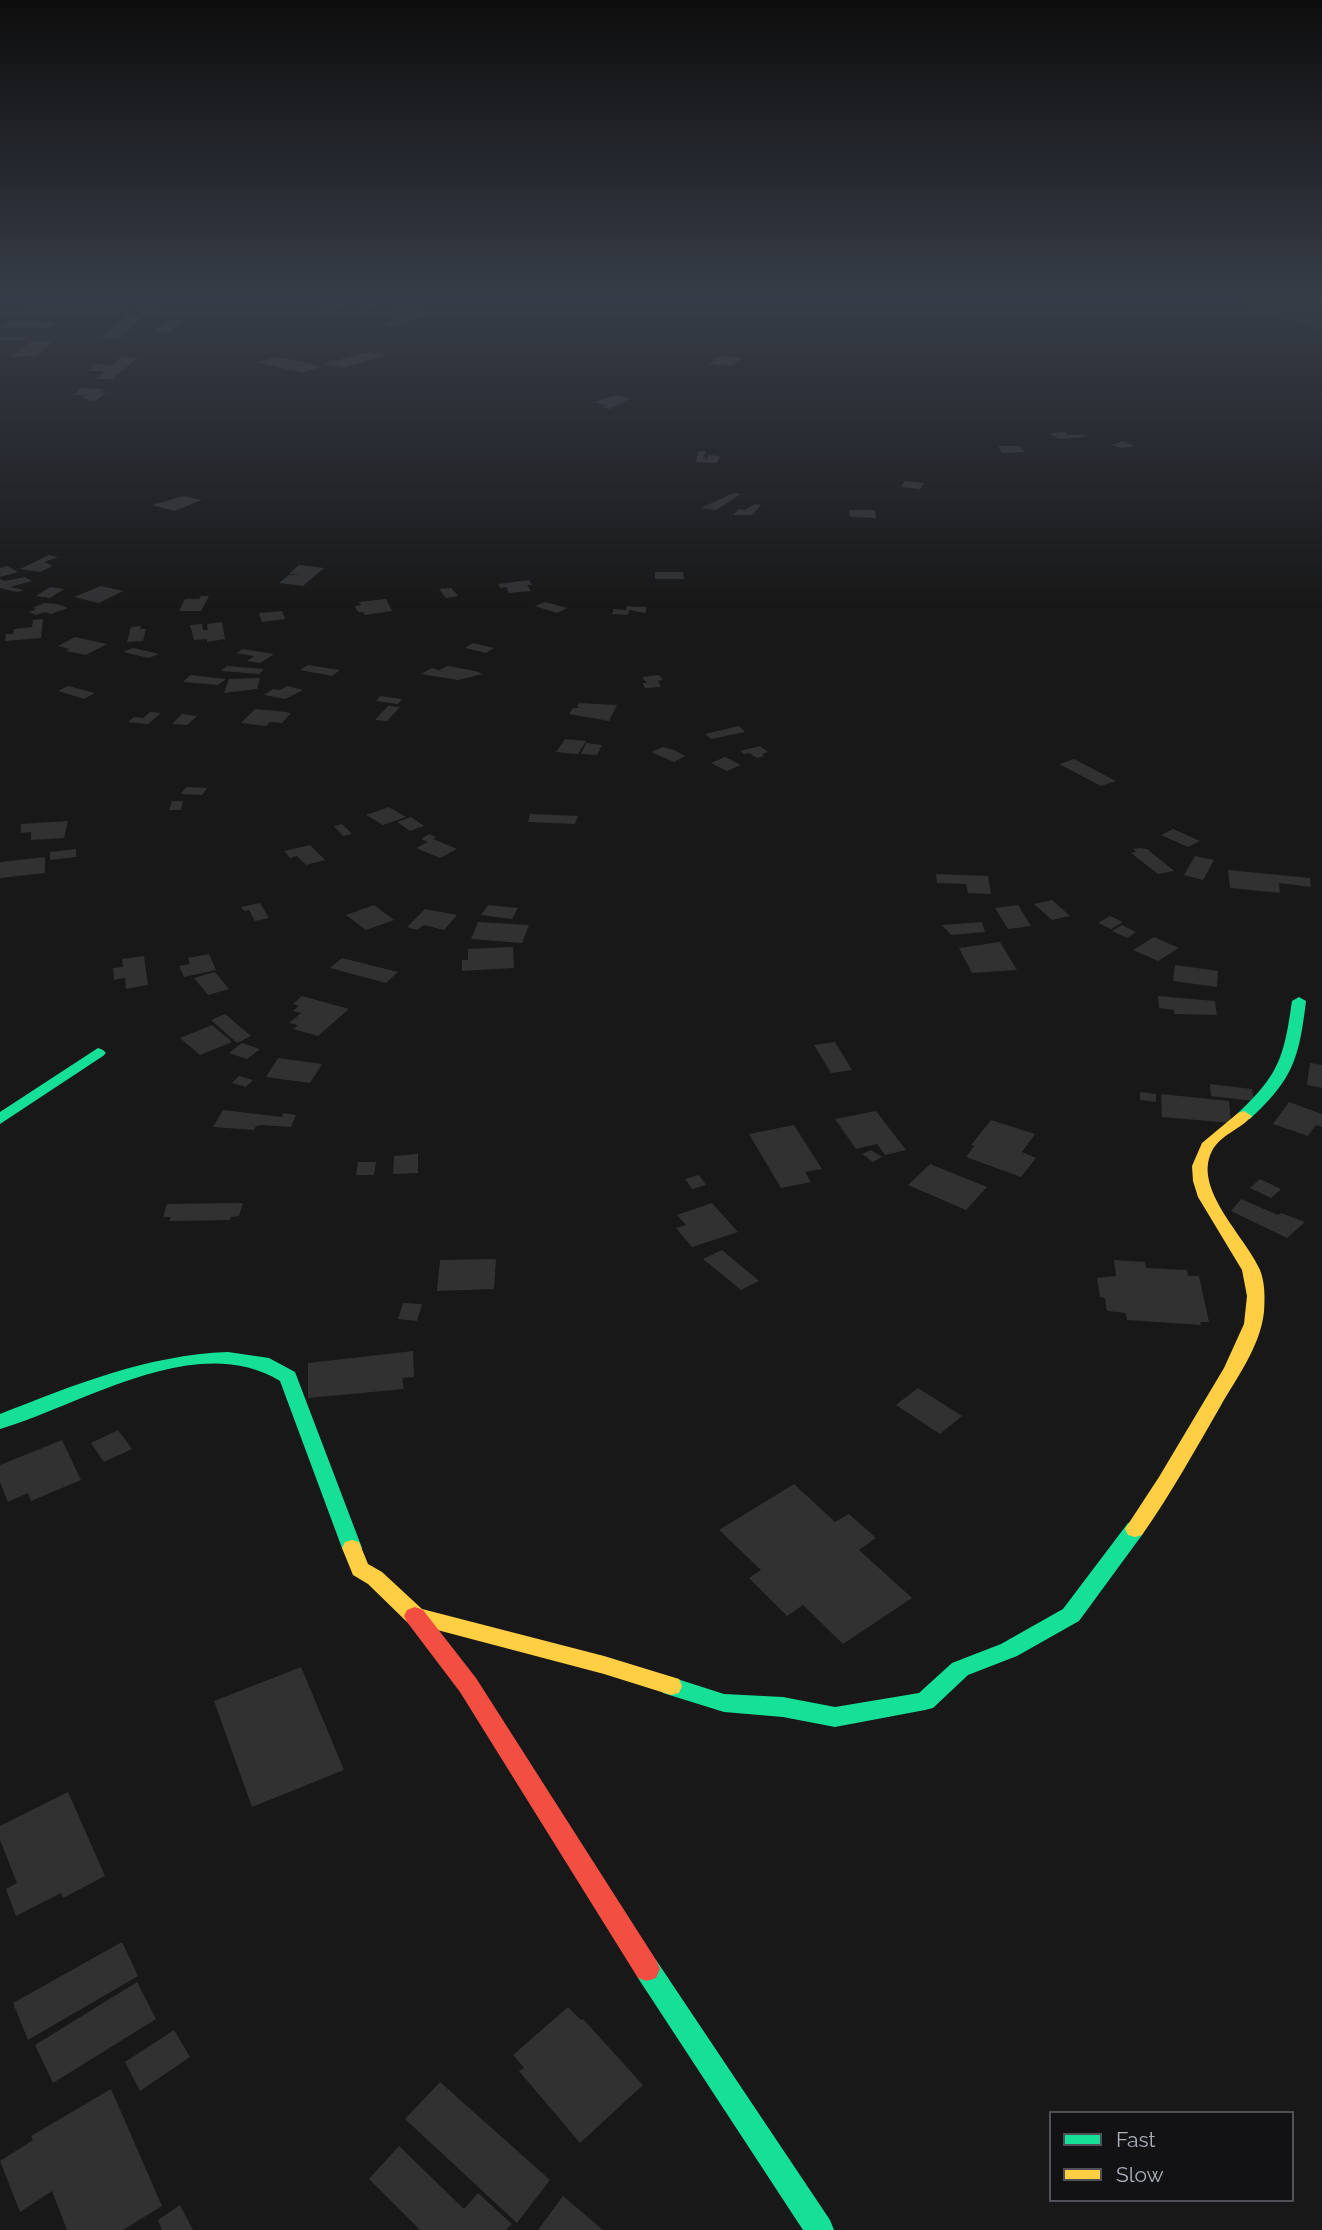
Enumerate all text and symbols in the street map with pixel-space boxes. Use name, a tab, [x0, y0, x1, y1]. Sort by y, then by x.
legend	[1049, 2111, 1294, 2202]
text: Fast	[1116, 2127, 1156, 2152]
text: Slow	[1116, 2162, 1164, 2187]

